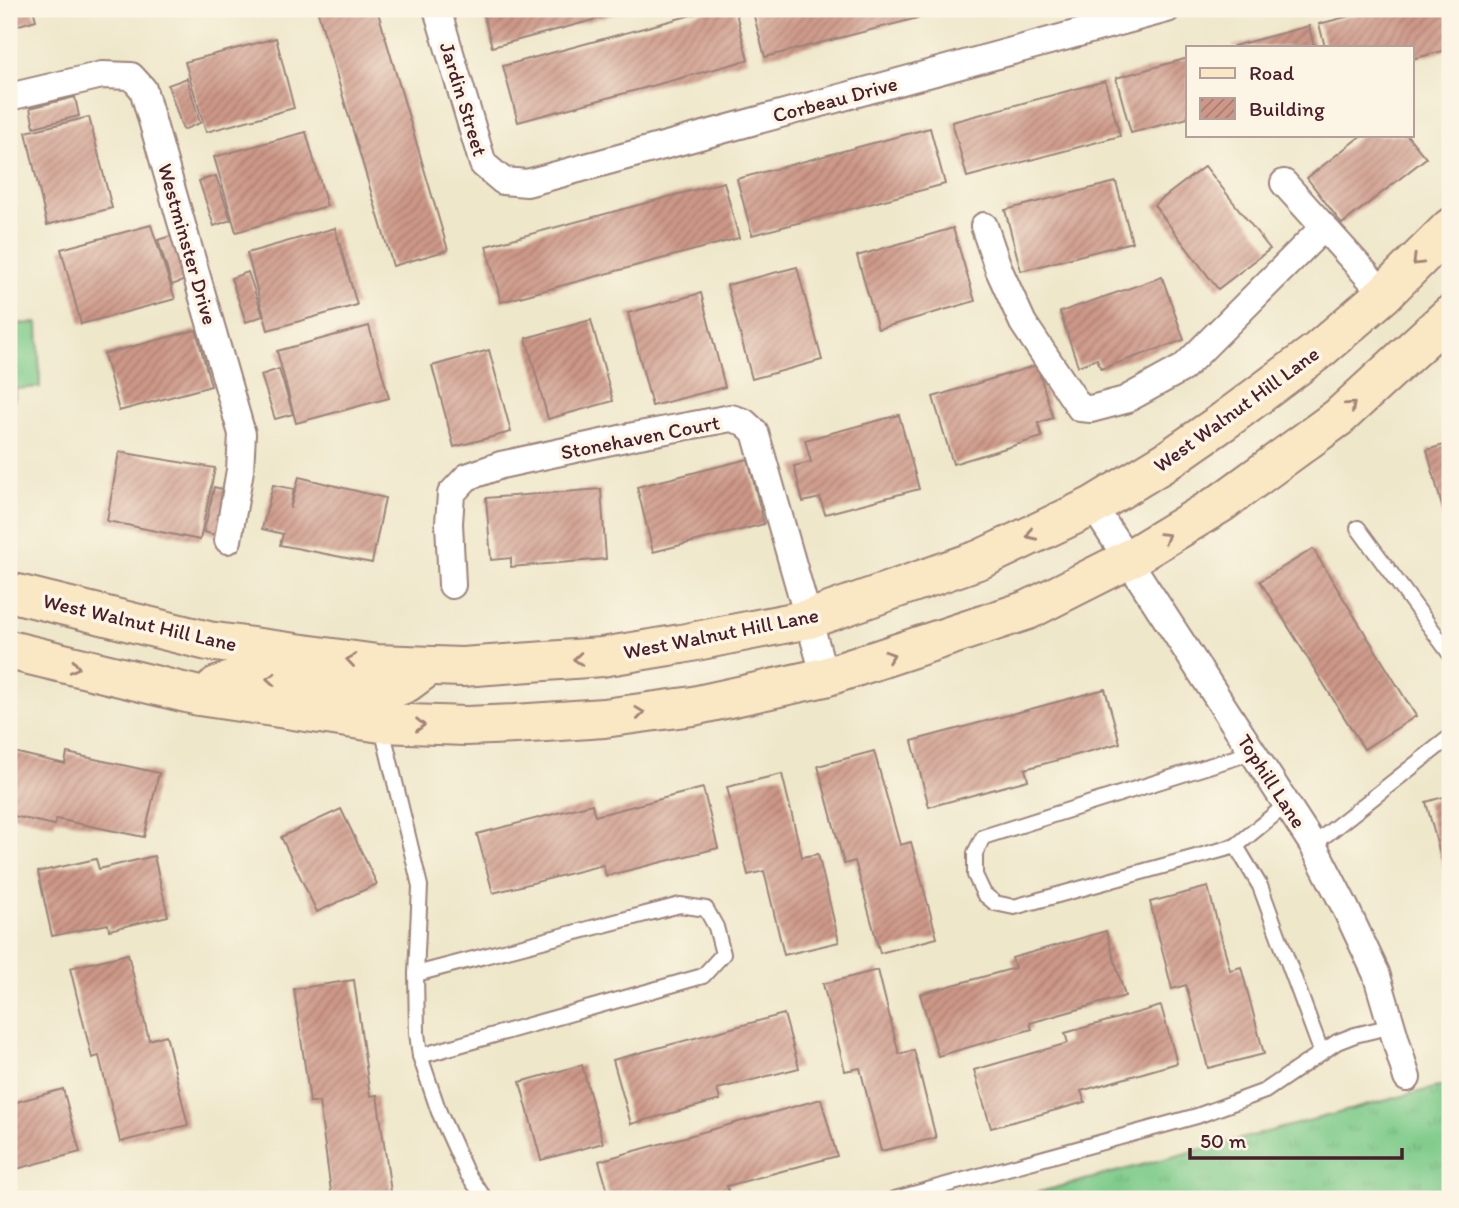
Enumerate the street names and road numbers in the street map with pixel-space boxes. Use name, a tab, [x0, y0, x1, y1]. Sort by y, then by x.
street label: Jardin Street	[435, 39, 493, 159]
street label: Corbeau Drive	[770, 70, 900, 128]
street label: Westminster Drive	[153, 160, 223, 328]
street label: West Walnut Hill Lane	[1148, 341, 1324, 477]
street label: Stonehaven Court	[558, 409, 722, 465]
street label: West Walnut Hill Lane	[41, 588, 239, 656]
street label: West Walnut Hill Lane	[621, 602, 821, 664]
street label: Tophill Lane	[1232, 729, 1312, 833]

